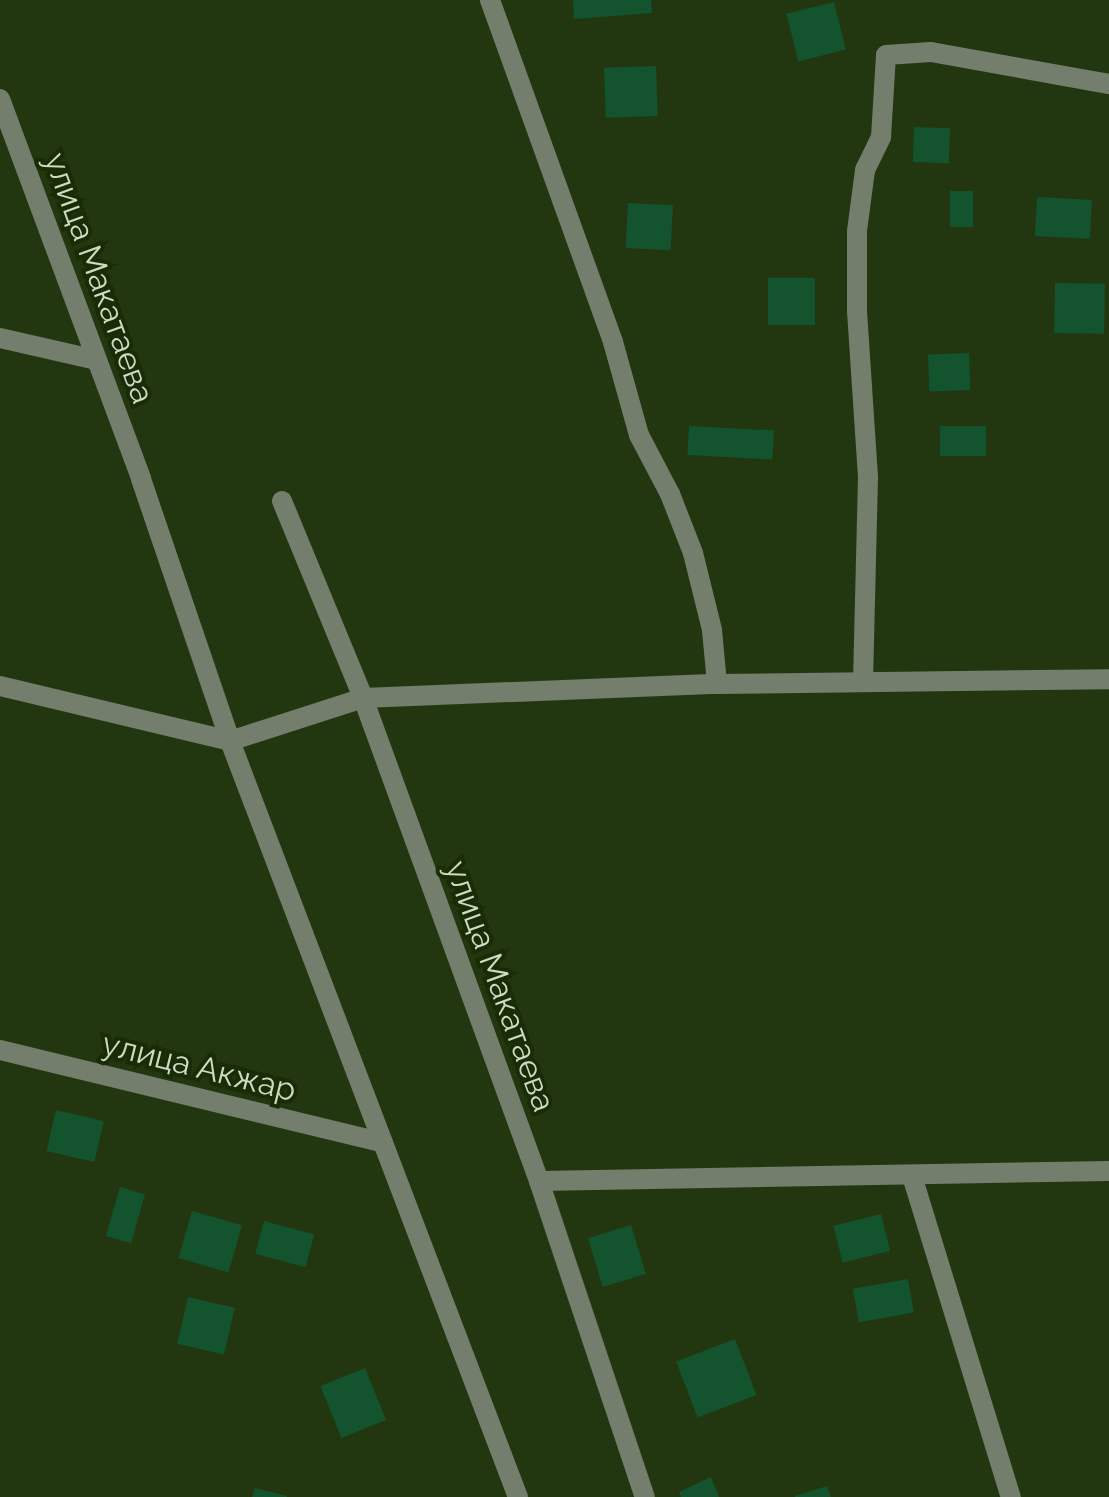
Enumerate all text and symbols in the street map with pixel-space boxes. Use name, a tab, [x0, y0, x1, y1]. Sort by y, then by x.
street label: улица Макатаева	[36, 148, 162, 408]
street label: улица Макатаева	[437, 856, 563, 1116]
street label: улица Акжар	[98, 1024, 300, 1110]

